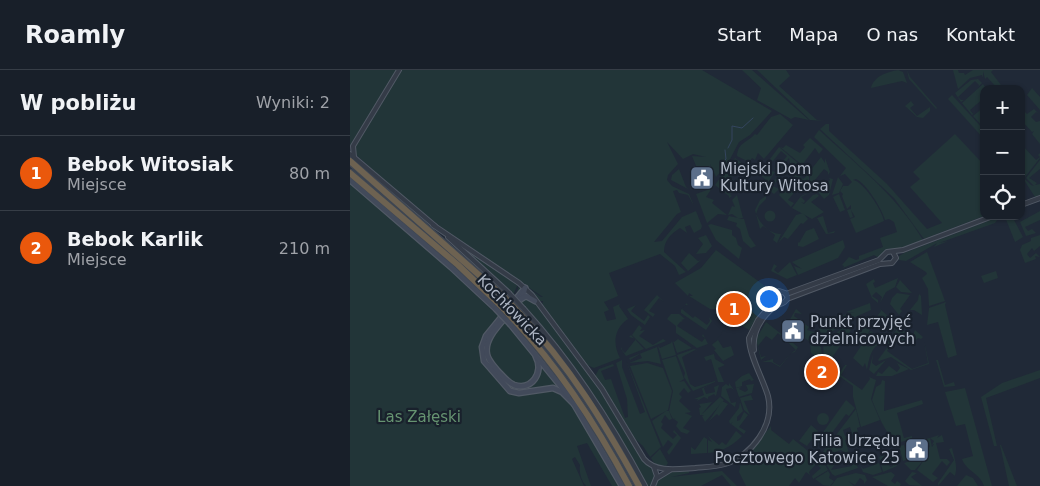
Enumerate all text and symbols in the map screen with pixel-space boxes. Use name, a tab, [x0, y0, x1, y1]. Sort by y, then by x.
text: Roamly	[25, 21, 125, 49]
text: Start	[717, 24, 761, 45]
text: Mapa	[789, 24, 838, 45]
text: O nas	[866, 24, 918, 45]
text: Kontakt	[946, 24, 1015, 45]
map controls	[980, 85, 1025, 220]
button: +	[980, 85, 1025, 130]
text: W pobliżu	[20, 91, 137, 115]
text: Wyniki: 2	[256, 93, 330, 112]
button: −	[980, 130, 1025, 175]
text: Bebok Witosiak	[67, 153, 233, 175]
place label: Miejski Dom Kultury Witosa	[720, 160, 829, 195]
text: 1	[30, 164, 42, 183]
text: 80 m	[289, 164, 330, 183]
public building icon: Miejski Dom Kultury Witosa	[689, 165, 715, 191]
text: Miejsce	[67, 175, 127, 194]
button: locate	[980, 175, 1025, 220]
text: Bebok Karlik	[67, 228, 203, 250]
text: 2	[30, 239, 42, 258]
text: 210 m	[279, 239, 330, 258]
text: Miejsce	[67, 250, 127, 269]
street label: Kochłowicka	[474, 271, 550, 349]
your location	[756, 286, 782, 312]
pin: 1	[718, 290, 750, 328]
place label: Punkt przyjęć dzielnicowych	[810, 313, 915, 348]
public building icon: Punkt przyjęć dzielnicowych	[780, 318, 806, 344]
pin: 2	[806, 353, 838, 391]
park label: Las Załęski	[377, 408, 461, 426]
place label: Filia Urzędu Pocztowego Katowice 25	[715, 432, 900, 467]
public building icon: Filia Urzędu Pocztowego Katowice 25	[904, 437, 930, 463]

